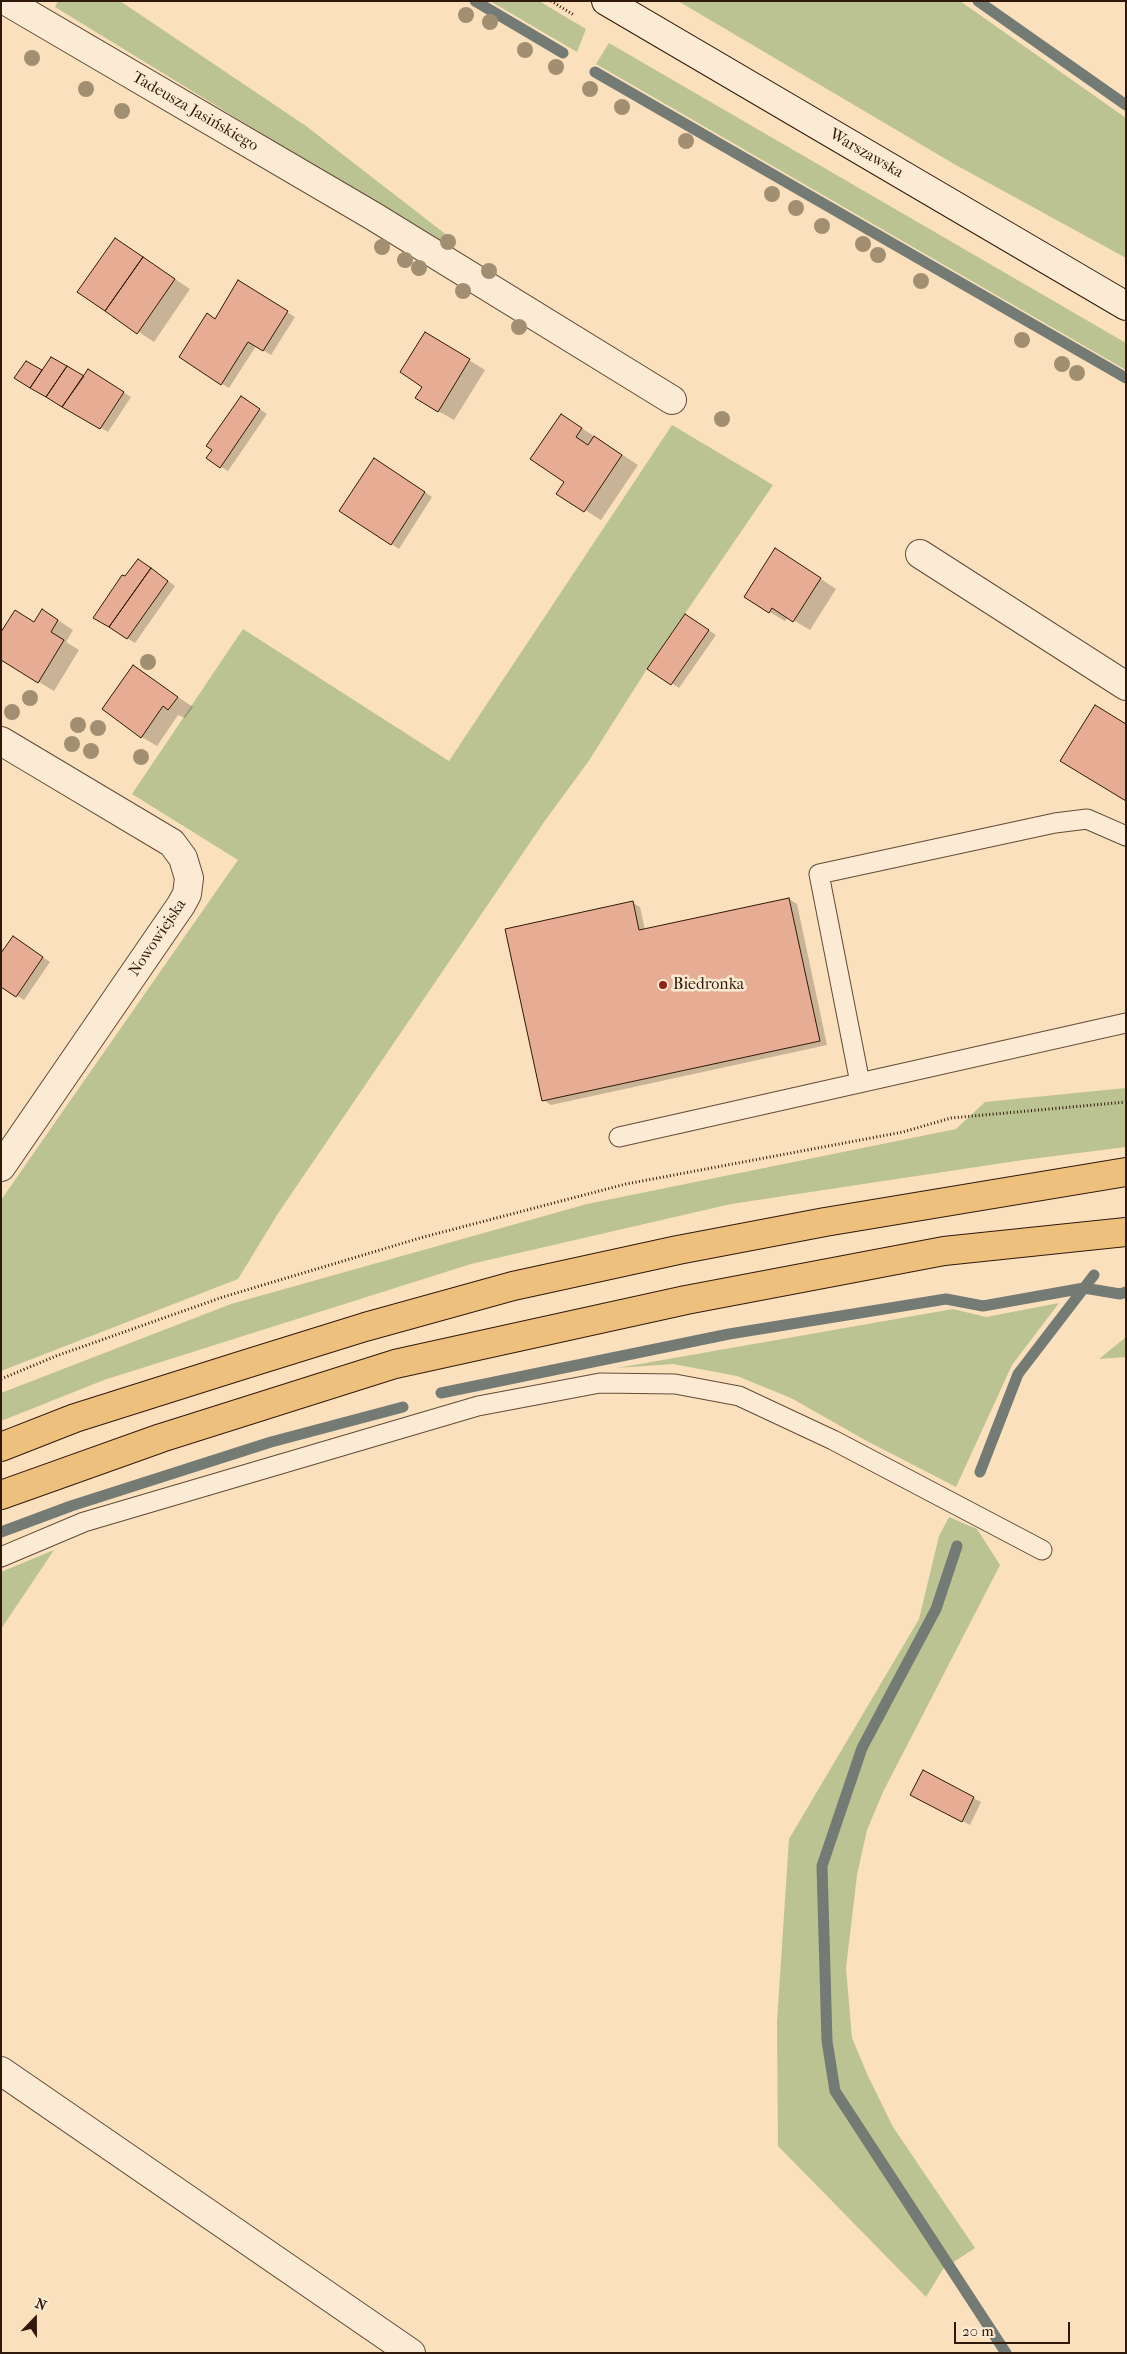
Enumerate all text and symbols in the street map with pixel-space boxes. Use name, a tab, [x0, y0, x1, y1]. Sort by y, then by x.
street label: Tadeusza Jasińskiego	[128, 68, 262, 156]
street label: Warszawska	[826, 125, 906, 183]
street label: Nowowiejska	[125, 896, 191, 980]
place label: Biedronka	[673, 975, 744, 995]
marker: Biedronka	[657, 979, 669, 991]
north arrow	[10, 2294, 60, 2344]
text: N	[33, 2295, 49, 2314]
scale bar	[957, 2312, 1073, 2344]
text: 20 m	[962, 2322, 994, 2340]

